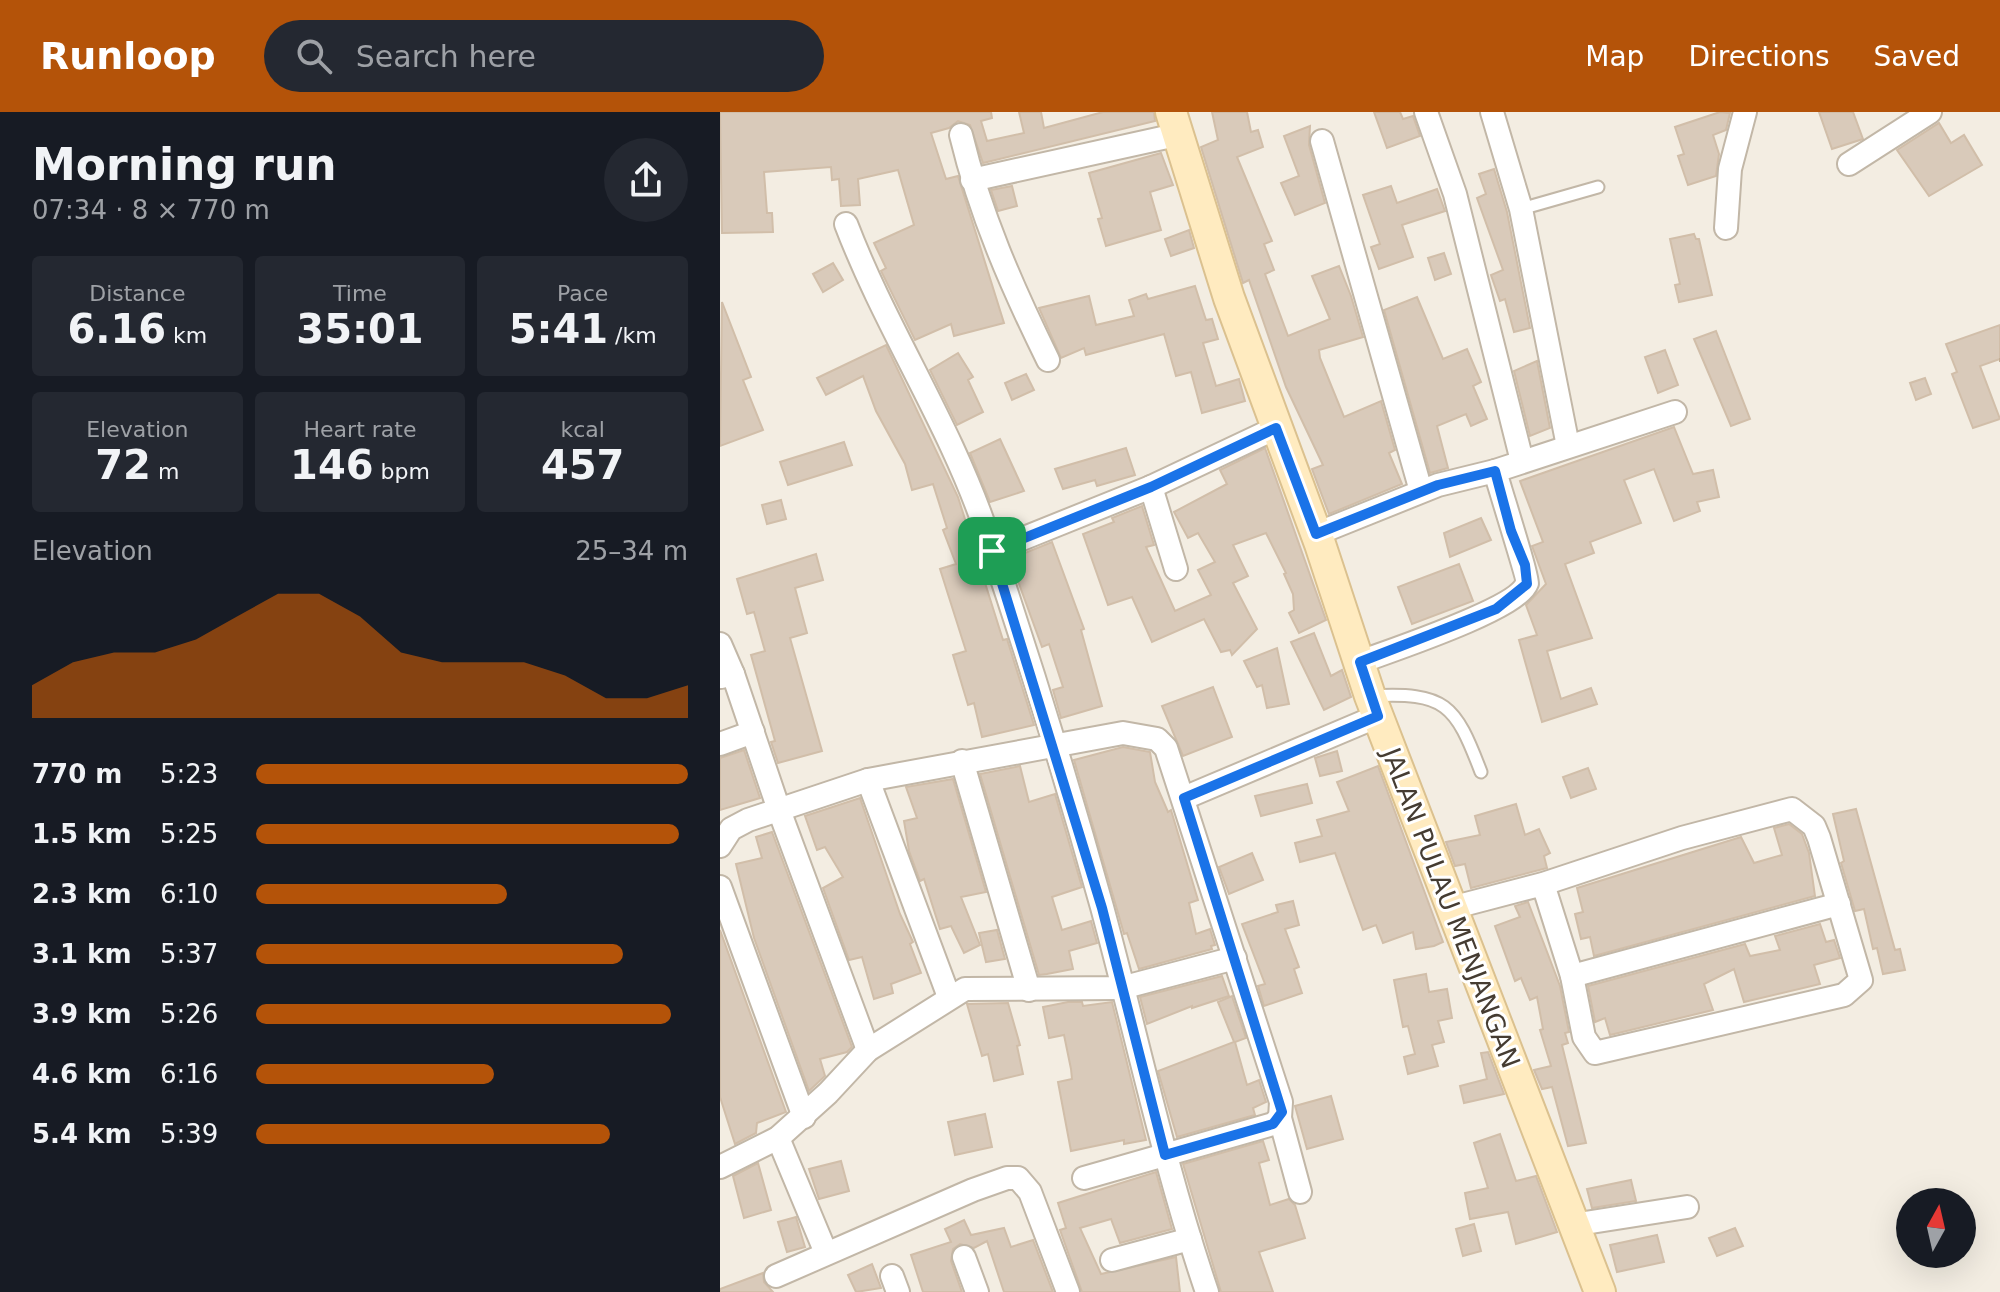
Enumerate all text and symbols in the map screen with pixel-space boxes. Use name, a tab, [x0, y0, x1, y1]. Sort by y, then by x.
search box	[264, 20, 824, 92]
text: Runloop	[40, 34, 216, 78]
icon: search	[292, 34, 336, 78]
text: Search here	[356, 39, 536, 74]
text: Map	[1585, 40, 1644, 73]
text: Directions	[1688, 40, 1829, 73]
text: Saved	[1873, 40, 1960, 73]
button: share	[604, 138, 688, 222]
text: Morning run	[32, 139, 337, 190]
text: 07:34 · 8 × 770 m	[32, 195, 270, 225]
text: Distance	[89, 281, 185, 306]
text: Time	[333, 281, 387, 306]
text: Pace	[557, 281, 608, 306]
text: 6.16	[67, 306, 166, 352]
text: 35:01	[296, 306, 424, 352]
text: 5:41	[509, 306, 608, 352]
text: km	[166, 323, 207, 348]
text: /km	[608, 323, 657, 348]
text: Elevation	[86, 417, 188, 442]
text: Heart rate	[304, 417, 416, 442]
text: kcal	[560, 417, 605, 442]
text: 72	[95, 442, 151, 488]
text: 146	[290, 442, 374, 488]
text: 457	[541, 442, 624, 488]
text: m	[151, 459, 179, 484]
text: bpm	[374, 459, 430, 484]
pin	[958, 517, 1026, 585]
icon: arrive	[970, 529, 1014, 573]
text: Elevation	[32, 536, 153, 566]
text: 25–34 m	[575, 536, 688, 566]
street label: JALAN PULAU MENJANGAN	[1375, 742, 1526, 1072]
text: 770 m	[32, 759, 122, 789]
text: 5:23	[160, 759, 218, 789]
text: 1.5 km	[32, 819, 132, 849]
text: 5:25	[160, 819, 218, 849]
text: 2.3 km	[32, 879, 132, 909]
text: 6:10	[160, 879, 218, 909]
text: 3.1 km	[32, 939, 132, 969]
text: 5:37	[160, 939, 218, 969]
text: 3.9 km	[32, 999, 132, 1029]
text: 5:26	[160, 999, 218, 1029]
text: 4.6 km	[32, 1059, 132, 1089]
text: 6:16	[160, 1059, 218, 1089]
text: 5.4 km	[32, 1119, 132, 1149]
text: 5:39	[160, 1119, 218, 1149]
north arrow	[1896, 1188, 1976, 1268]
map controls	[1896, 1188, 1976, 1268]

